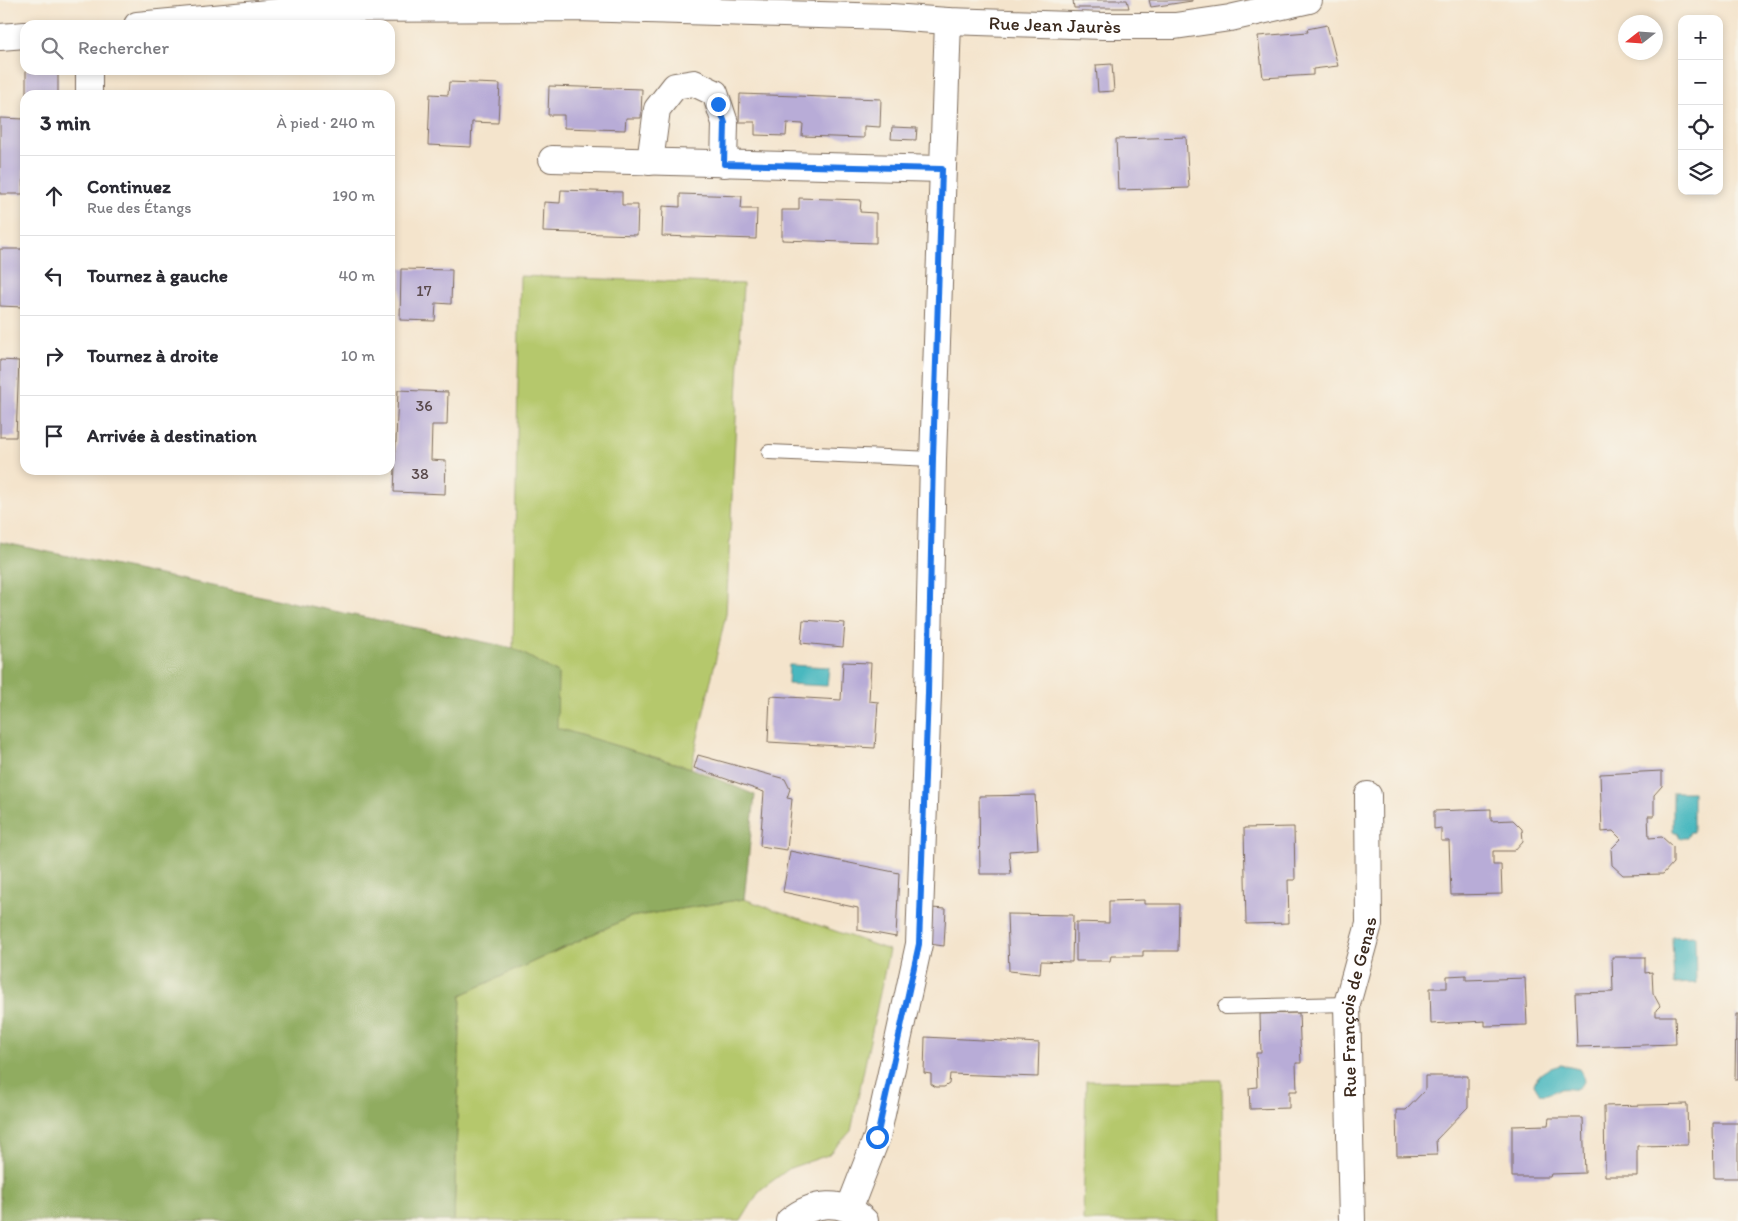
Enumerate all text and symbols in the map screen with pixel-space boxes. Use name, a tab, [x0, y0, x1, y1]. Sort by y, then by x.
street label: Rue Jean Jaurès	[988, 11, 1121, 38]
north arrow	[1618, 15, 1663, 60]
map controls	[1678, 15, 1723, 195]
button: +	[1678, 15, 1723, 60]
search box	[20, 20, 395, 75]
icon: search	[38, 34, 66, 62]
text: Rechercher	[78, 36, 169, 59]
button: −	[1678, 60, 1723, 105]
route end	[707, 93, 730, 116]
button: locate	[1678, 105, 1723, 150]
text: 3 min	[40, 110, 90, 135]
text: À pied · 240 m	[276, 113, 375, 132]
button: layers	[1678, 150, 1723, 195]
text: Continuez	[87, 175, 171, 198]
icon: ahead	[40, 182, 68, 210]
text: 190 m	[332, 186, 375, 205]
text: Rue des Étangs	[87, 198, 192, 217]
icon: left	[40, 262, 68, 290]
text: Tournez à gauche	[87, 264, 228, 287]
text: 40 m	[338, 266, 375, 285]
house number: 17	[416, 281, 432, 300]
icon: right	[40, 342, 68, 370]
text: Tournez à droite	[87, 344, 219, 367]
text: 10 m	[341, 346, 375, 365]
house number: 36	[415, 396, 433, 415]
icon: arrive	[40, 422, 68, 450]
text: Arrivée à destination	[87, 424, 257, 447]
house number: 38	[411, 464, 429, 483]
street label: Rue François de Genas	[1335, 917, 1381, 1098]
route start	[866, 1126, 889, 1149]

